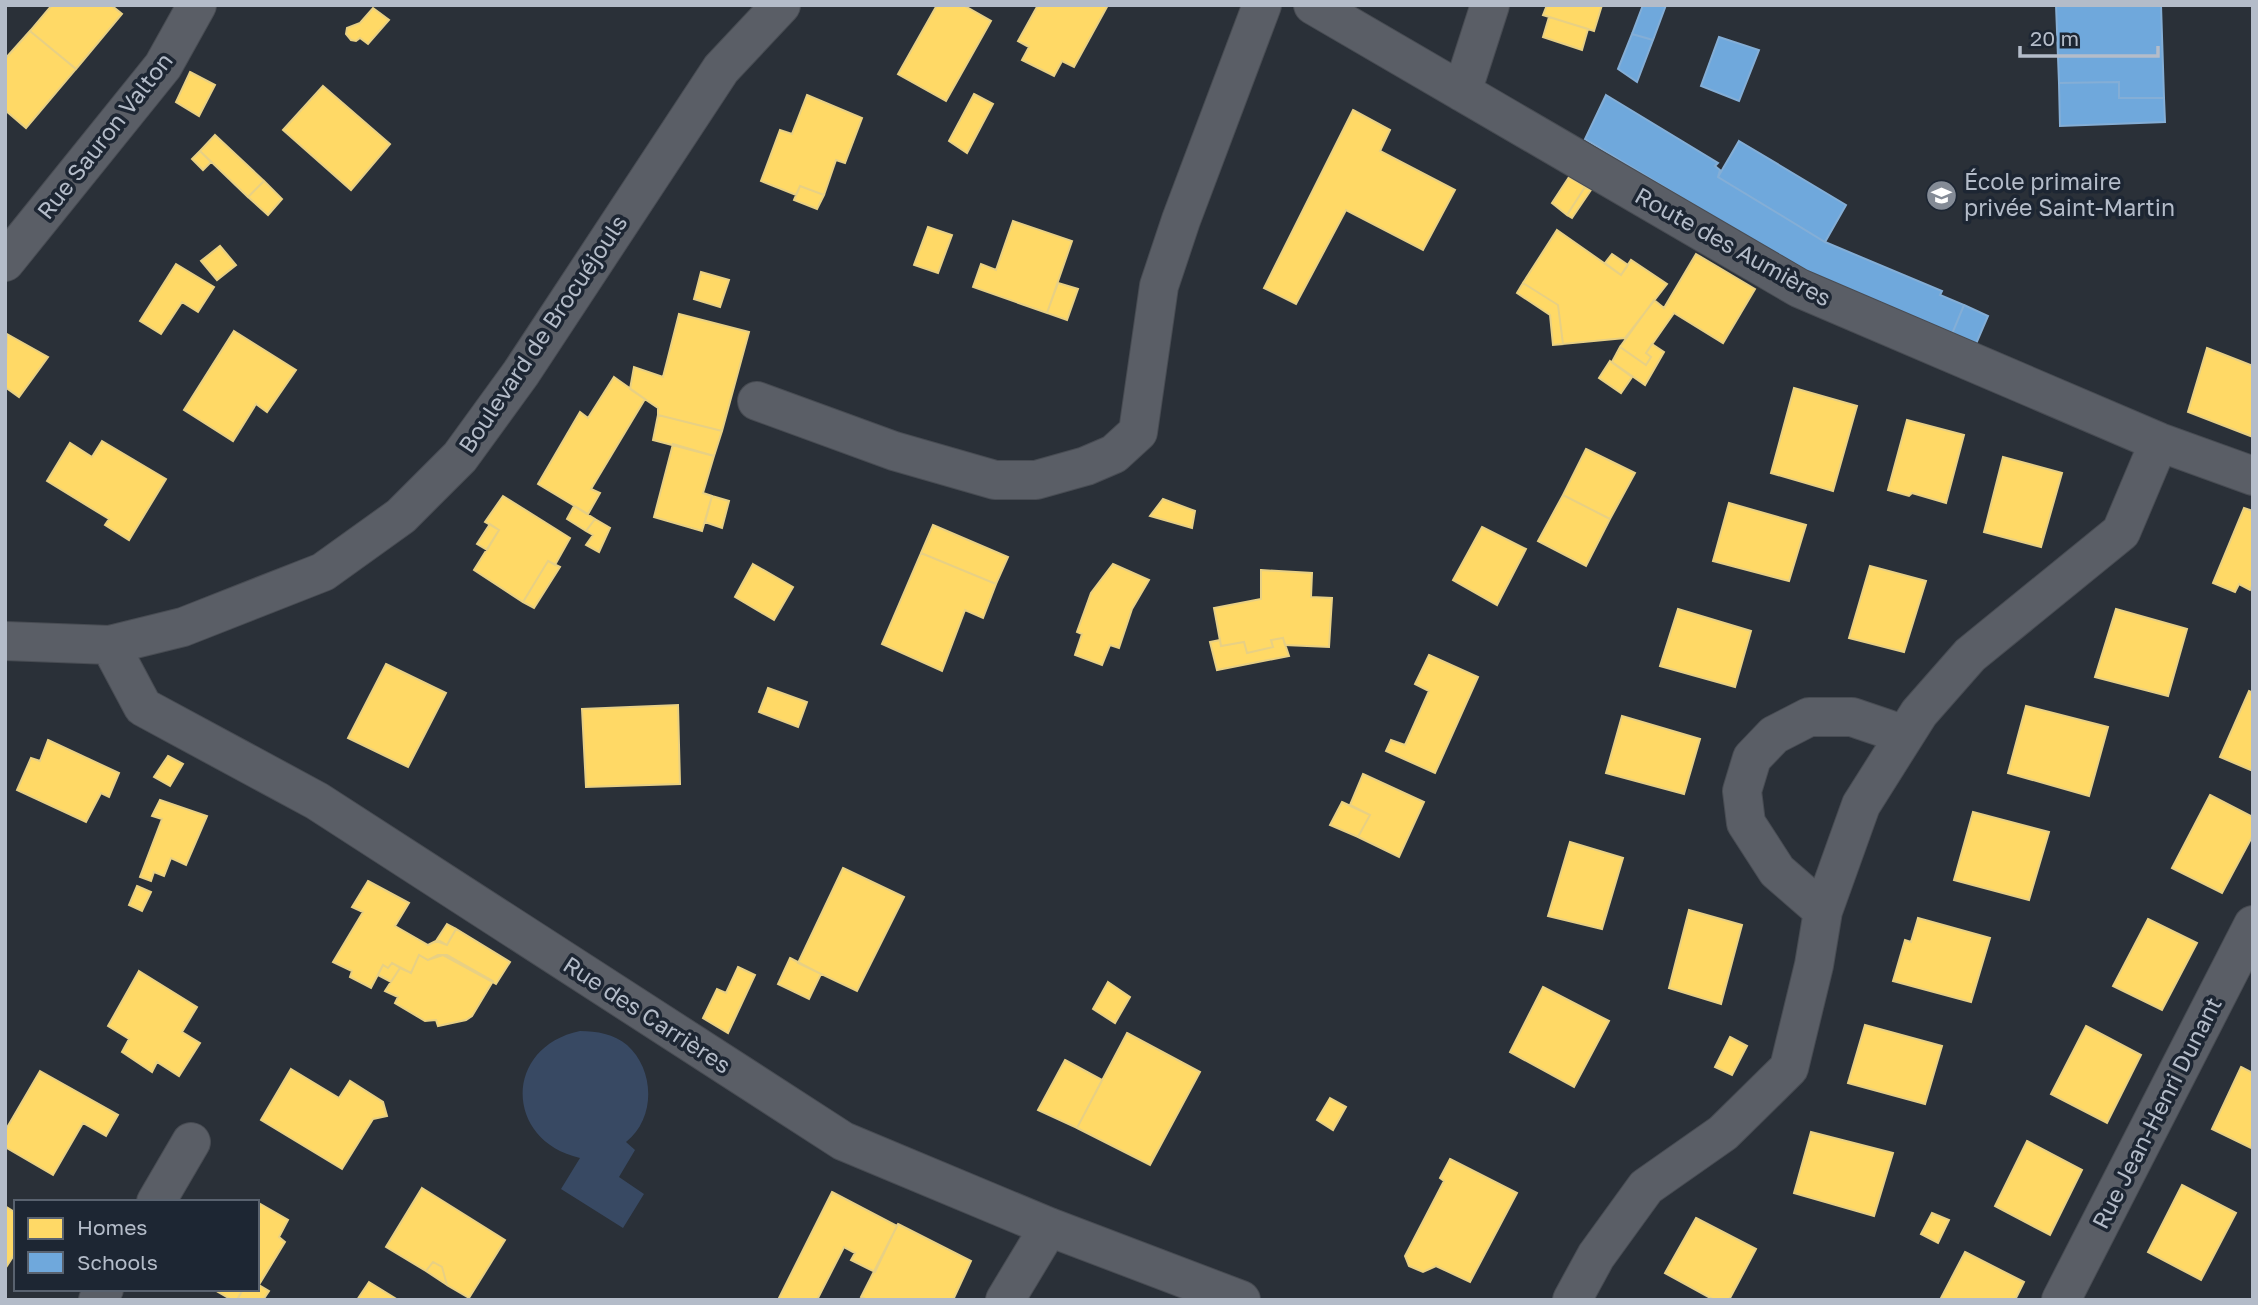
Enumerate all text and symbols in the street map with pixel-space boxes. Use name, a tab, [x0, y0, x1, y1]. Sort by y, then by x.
scale bar	[2020, 14, 2158, 58]
text: 20 m	[2030, 25, 2079, 51]
street label: Rue Sauron Valton	[31, 47, 178, 224]
place label: École primaire privée Saint-Martin	[1964, 167, 2175, 221]
school or university icon: École primaire privée Saint-Martin	[1924, 178, 1958, 212]
street label: Route des Aumières	[1631, 181, 1836, 312]
street label: Boulevard de Brocuéjouls	[452, 209, 632, 458]
street label: Rue des Carrières	[559, 950, 737, 1079]
street label: Rue Jean-Henri Dunant	[2085, 992, 2227, 1233]
legend	[14, 1200, 259, 1291]
text: Homes	[77, 1214, 147, 1240]
text: Schools	[77, 1249, 158, 1275]

